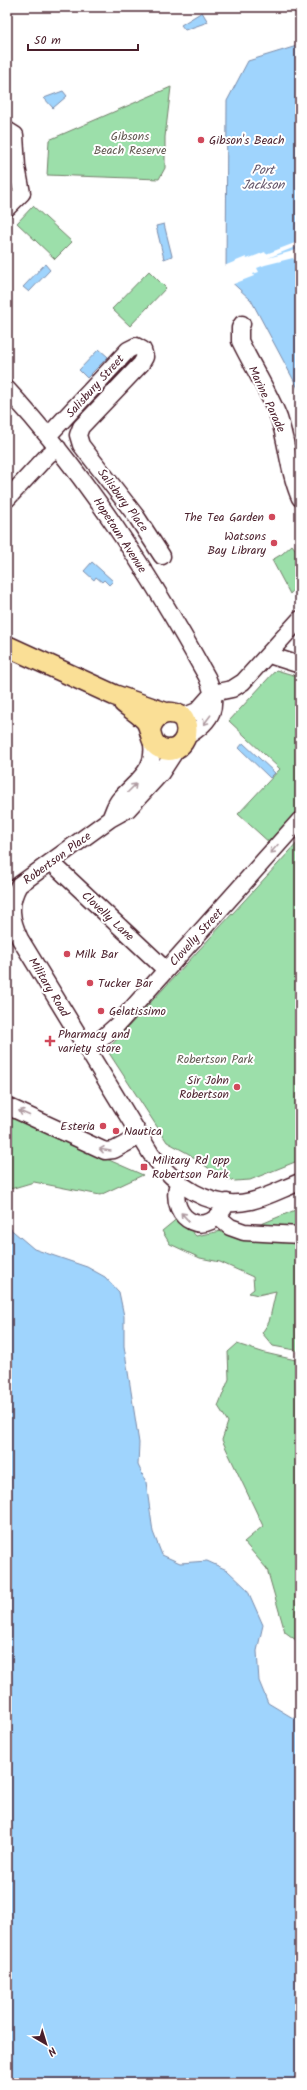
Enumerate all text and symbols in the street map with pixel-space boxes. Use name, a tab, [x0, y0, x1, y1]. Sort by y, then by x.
scale bar	[28, 26, 138, 52]
text: 50 m	[34, 31, 61, 50]
park label: Gibsons Beach Reserve	[94, 127, 167, 160]
place label: Gibson's Beach	[209, 131, 285, 150]
marker: Gibson's Beach	[196, 135, 206, 145]
water label: Port Jackson	[242, 160, 285, 196]
street label: Salisbury Street	[62, 350, 129, 422]
street label: Marine Parade	[243, 363, 291, 436]
street label: Salisbury Place	[92, 465, 153, 537]
street label: Hopetoun Avenue	[88, 494, 152, 577]
place label: The Tea Garden	[184, 508, 264, 527]
marker: The Tea Garden	[267, 512, 277, 522]
place label: Watsons Bay Library	[207, 527, 266, 560]
marker: Watsons Bay Library	[269, 538, 279, 548]
one-way arrow	[203, 714, 212, 725]
one-way arrow	[127, 783, 137, 793]
street label: Robertson Place	[19, 827, 96, 890]
one-way arrow	[269, 844, 279, 854]
street label: Clovelly Lane	[77, 887, 139, 946]
street label: Clovelly Street	[165, 904, 228, 971]
place label: Milk Bar	[75, 945, 119, 964]
marker: Milk Bar	[62, 949, 72, 959]
street label: Military Road	[23, 954, 74, 1022]
place label: Tucker Bar	[98, 974, 154, 993]
marker: Tucker Bar	[85, 978, 95, 988]
place label: Gelatissimo	[109, 1002, 166, 1021]
marker: Gelatissimo	[96, 1006, 106, 1016]
place label: Pharmacy and variety store	[58, 1025, 131, 1058]
marker: Pharmacy and variety store	[45, 1036, 55, 1046]
park label: Robertson Park	[177, 1050, 253, 1069]
place label: Sir John Robertson	[179, 1071, 229, 1104]
marker: Sir John Robertson	[232, 1082, 242, 1092]
one-way arrow	[18, 1109, 30, 1117]
place label: Esteria	[60, 1117, 95, 1136]
marker: Esteria	[98, 1121, 108, 1131]
place label: Nautica	[124, 1122, 162, 1141]
marker: Nautica	[111, 1126, 121, 1136]
one-way arrow	[99, 1145, 112, 1153]
place label: Military Rd opp Robertson Park	[152, 1151, 230, 1184]
marker: Military Rd opp Robertson Park	[139, 1162, 149, 1172]
one-way arrow	[180, 1212, 190, 1222]
north arrow	[26, 2024, 66, 2064]
text: N	[43, 2042, 60, 2060]

